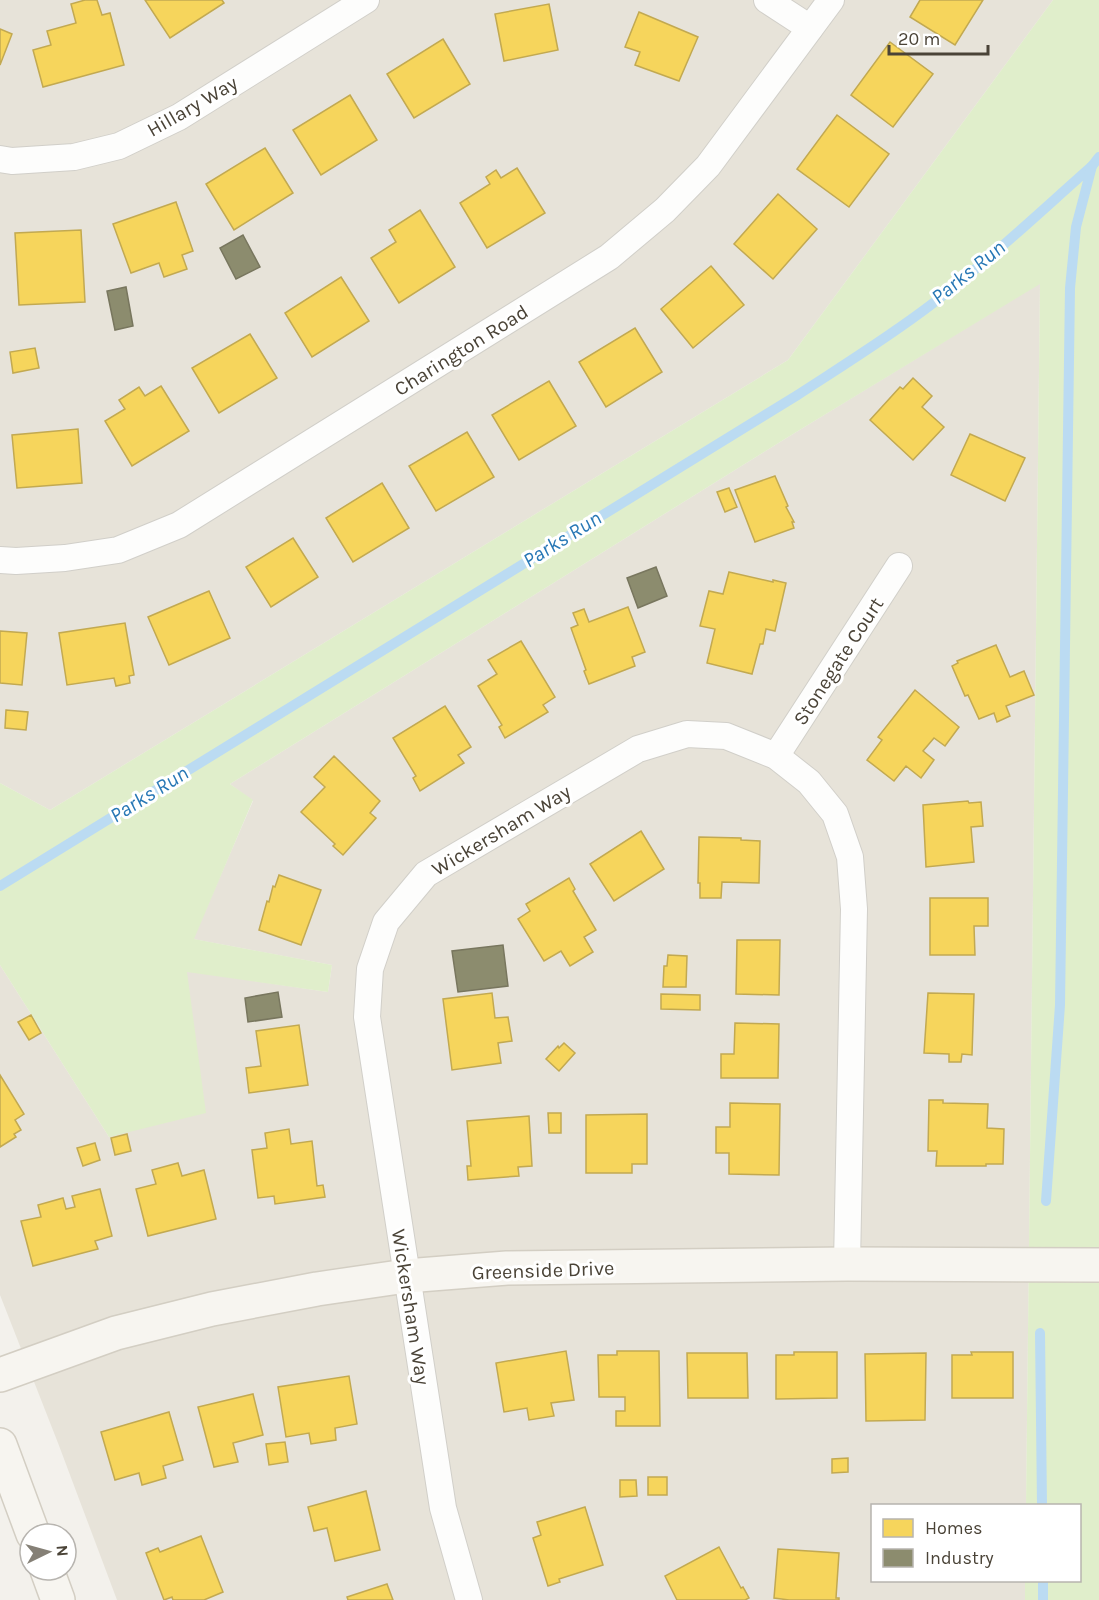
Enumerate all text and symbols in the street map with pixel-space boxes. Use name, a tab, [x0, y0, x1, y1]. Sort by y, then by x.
scale bar	[889, 18, 988, 56]
text: 20 m	[898, 28, 940, 50]
street label: Hillary Way	[143, 71, 241, 141]
water label: Parks Run	[926, 235, 1010, 309]
street label: Charington Road	[390, 300, 532, 401]
water label: Parks Run	[518, 506, 606, 572]
street label: Stonegate Court	[789, 593, 889, 730]
water label: Parks Run	[105, 761, 193, 827]
street label: Wickersham Way	[428, 780, 575, 881]
street label: Wickersham Way	[387, 1227, 434, 1387]
street label: Greenside Drive	[471, 1257, 615, 1284]
legend	[871, 1504, 1081, 1582]
text: Homes	[925, 1517, 982, 1539]
north arrow	[18, 1522, 78, 1582]
text: N	[52, 1544, 72, 1557]
text: Industry	[925, 1547, 994, 1569]

